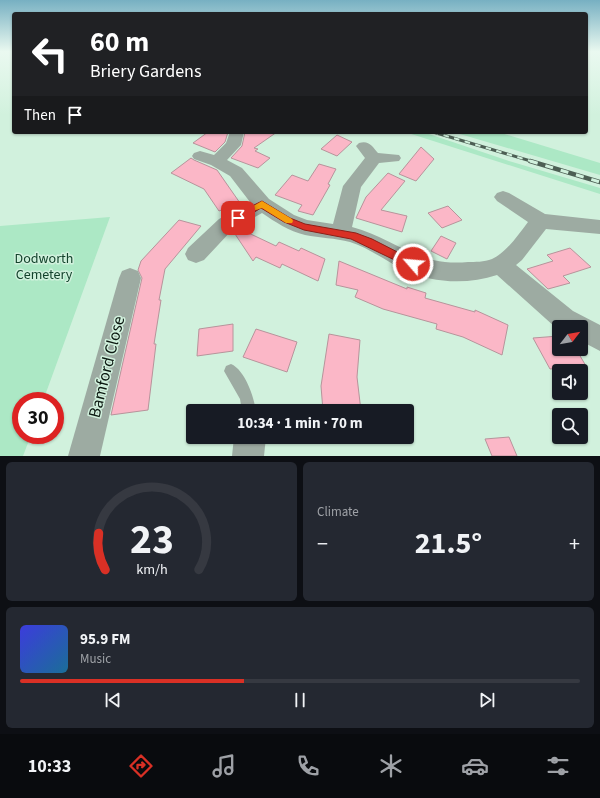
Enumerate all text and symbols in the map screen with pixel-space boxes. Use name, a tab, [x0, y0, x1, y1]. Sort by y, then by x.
text: 60 m	[90, 22, 149, 62]
icon: left	[24, 28, 76, 80]
text: Briery Gardens	[90, 59, 201, 84]
icon: arrive	[64, 104, 86, 126]
text: Then	[24, 105, 56, 126]
pin	[221, 201, 255, 235]
icon: arrive	[227, 207, 249, 229]
position arrow	[392, 243, 434, 285]
park label: Dodworth Cemetery	[15, 249, 73, 285]
street label: Bamford Close	[83, 314, 131, 420]
north arrow	[552, 320, 588, 356]
map controls	[552, 320, 588, 444]
button: sound	[552, 364, 588, 400]
speed limit sign: 30	[12, 392, 64, 444]
button: search	[552, 408, 588, 444]
text: 10:34 · 1 min · 70 m	[237, 413, 363, 434]
text: Climate	[317, 503, 359, 521]
text: 23	[130, 509, 173, 569]
text: 21.5°	[415, 522, 482, 565]
text: −	[317, 528, 328, 560]
text: +	[569, 528, 580, 560]
text: km/h	[136, 558, 167, 579]
text: 95.9 FM	[80, 629, 131, 650]
text: Music	[80, 650, 111, 668]
icon: previous	[102, 689, 124, 711]
icon: pause	[289, 689, 311, 711]
icon: next	[476, 689, 498, 711]
icon: directions	[127, 752, 155, 780]
icon: music	[210, 752, 238, 780]
icon: phone	[294, 752, 322, 780]
icon: climate	[377, 752, 405, 780]
icon: car	[461, 752, 489, 780]
icon: filters	[544, 752, 572, 780]
text: 10:33	[28, 754, 71, 779]

